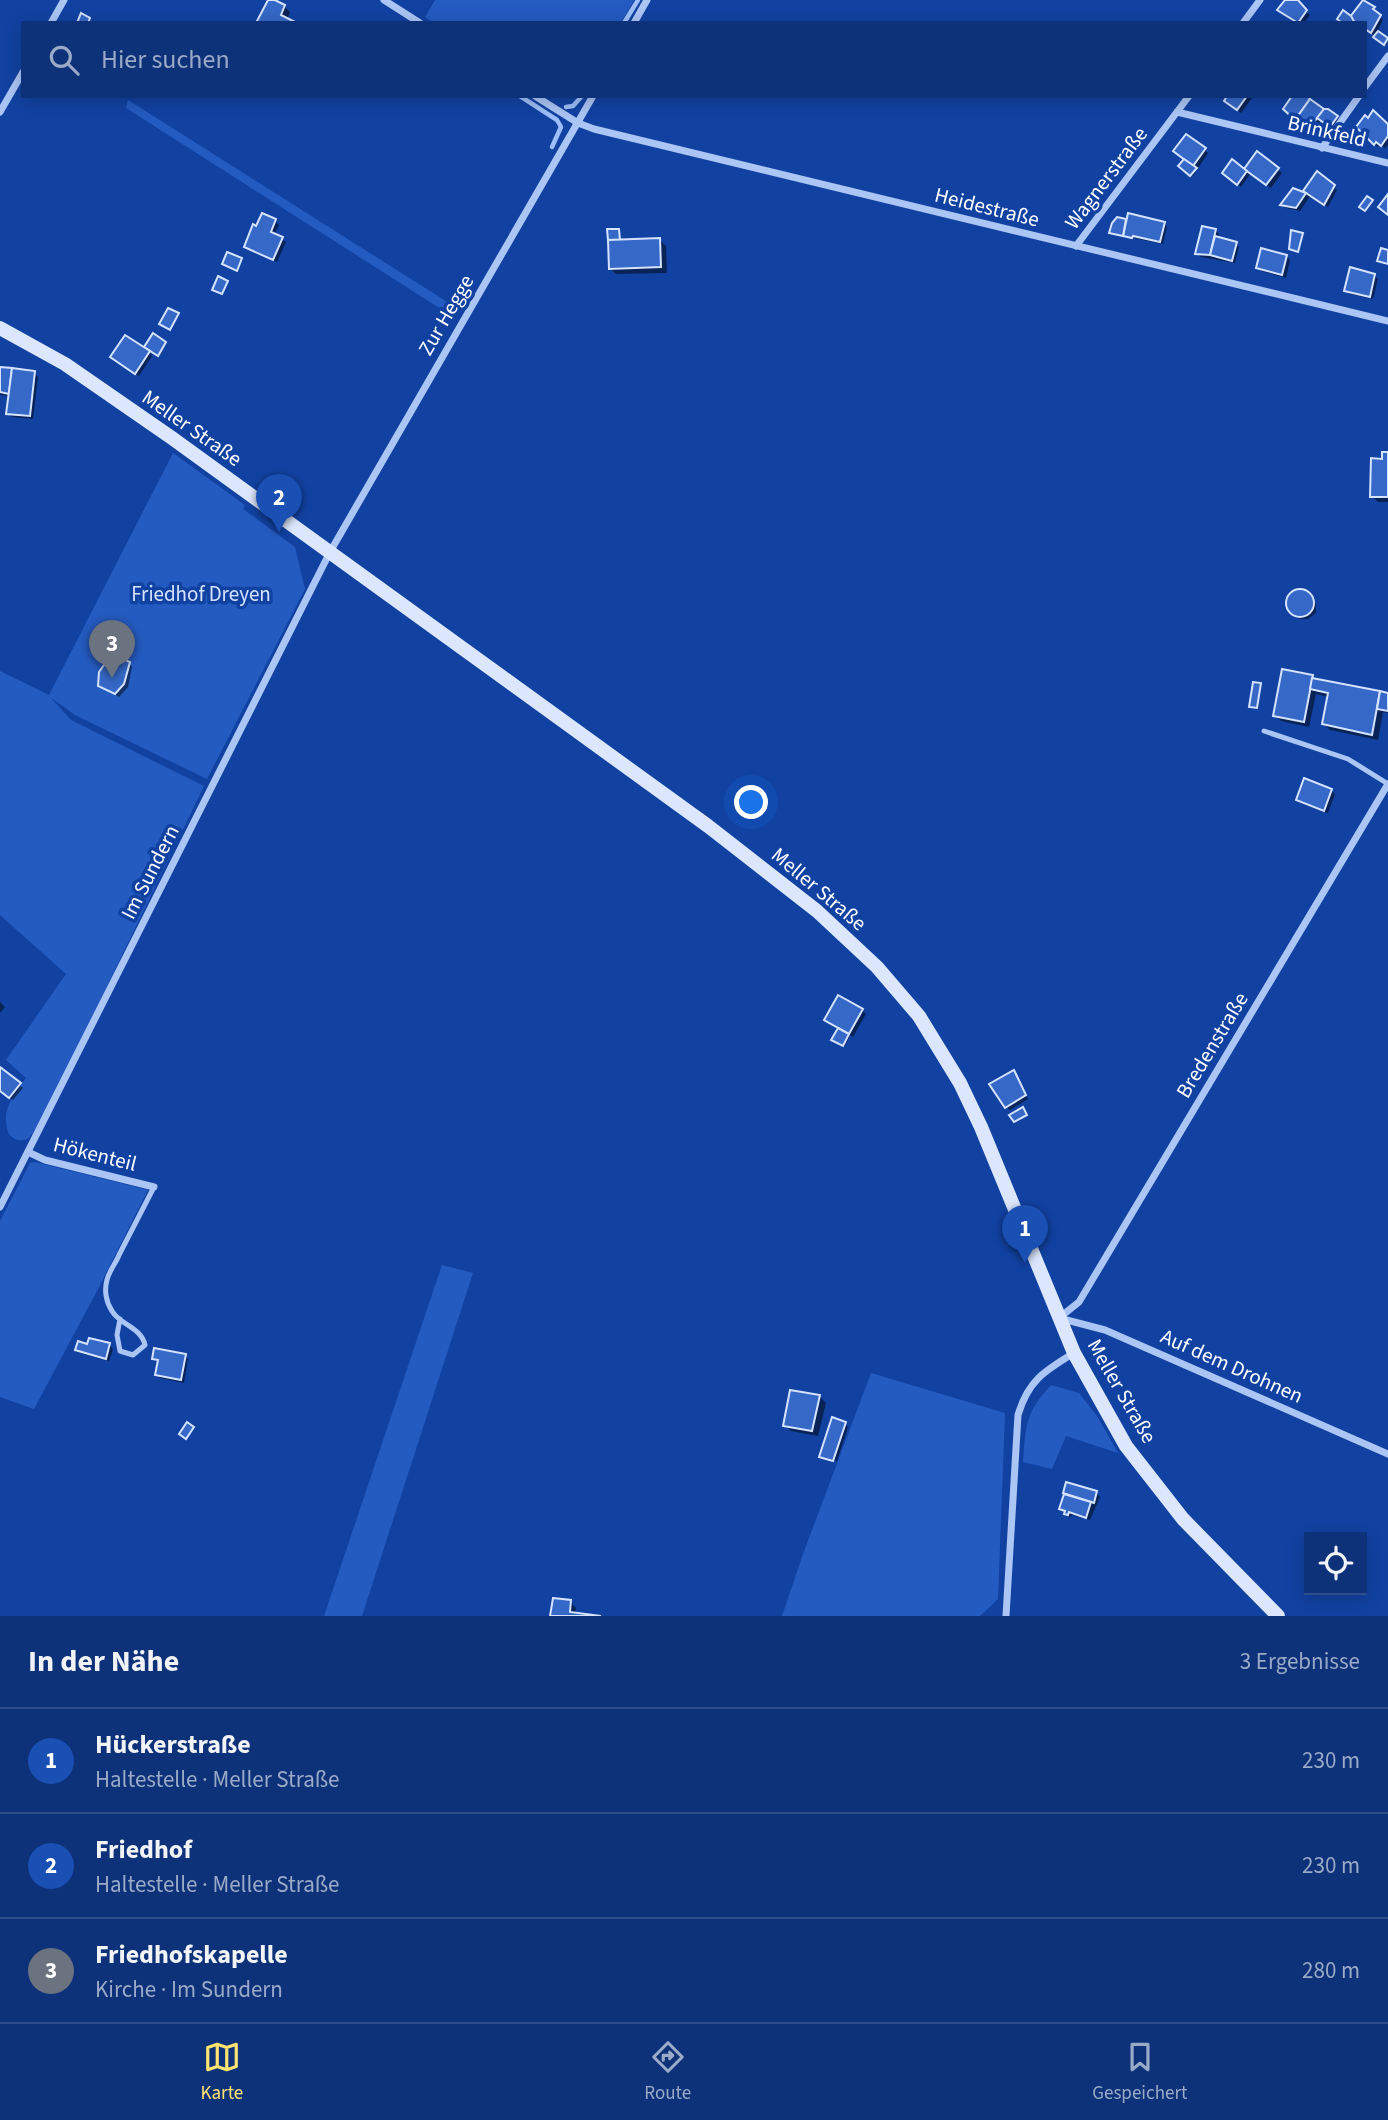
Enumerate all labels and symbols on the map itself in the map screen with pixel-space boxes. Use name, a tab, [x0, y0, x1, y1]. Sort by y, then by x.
street label: Brinkfeld	[1285, 107, 1369, 155]
street label: Wagnerstraße	[1057, 120, 1155, 236]
street label: Heidestraße	[932, 180, 1042, 234]
street label: Zur Hegge	[411, 269, 481, 361]
street label: Meller Straße	[136, 382, 248, 474]
pin: 2	[256, 474, 302, 532]
park label: Friedhof Dreyen	[131, 579, 271, 609]
pin: 3	[89, 620, 135, 678]
your location	[734, 785, 768, 819]
street label: Im Sundern	[113, 820, 187, 924]
street label: Meller Straße	[765, 840, 873, 938]
street label: Bredenstraße	[1169, 986, 1255, 1104]
street label: Hökenteil	[50, 1129, 140, 1179]
pin: 1	[1002, 1205, 1048, 1263]
street label: Auf dem Drohnen	[1156, 1321, 1308, 1411]
street label: Meller Straße	[1080, 1333, 1164, 1449]

